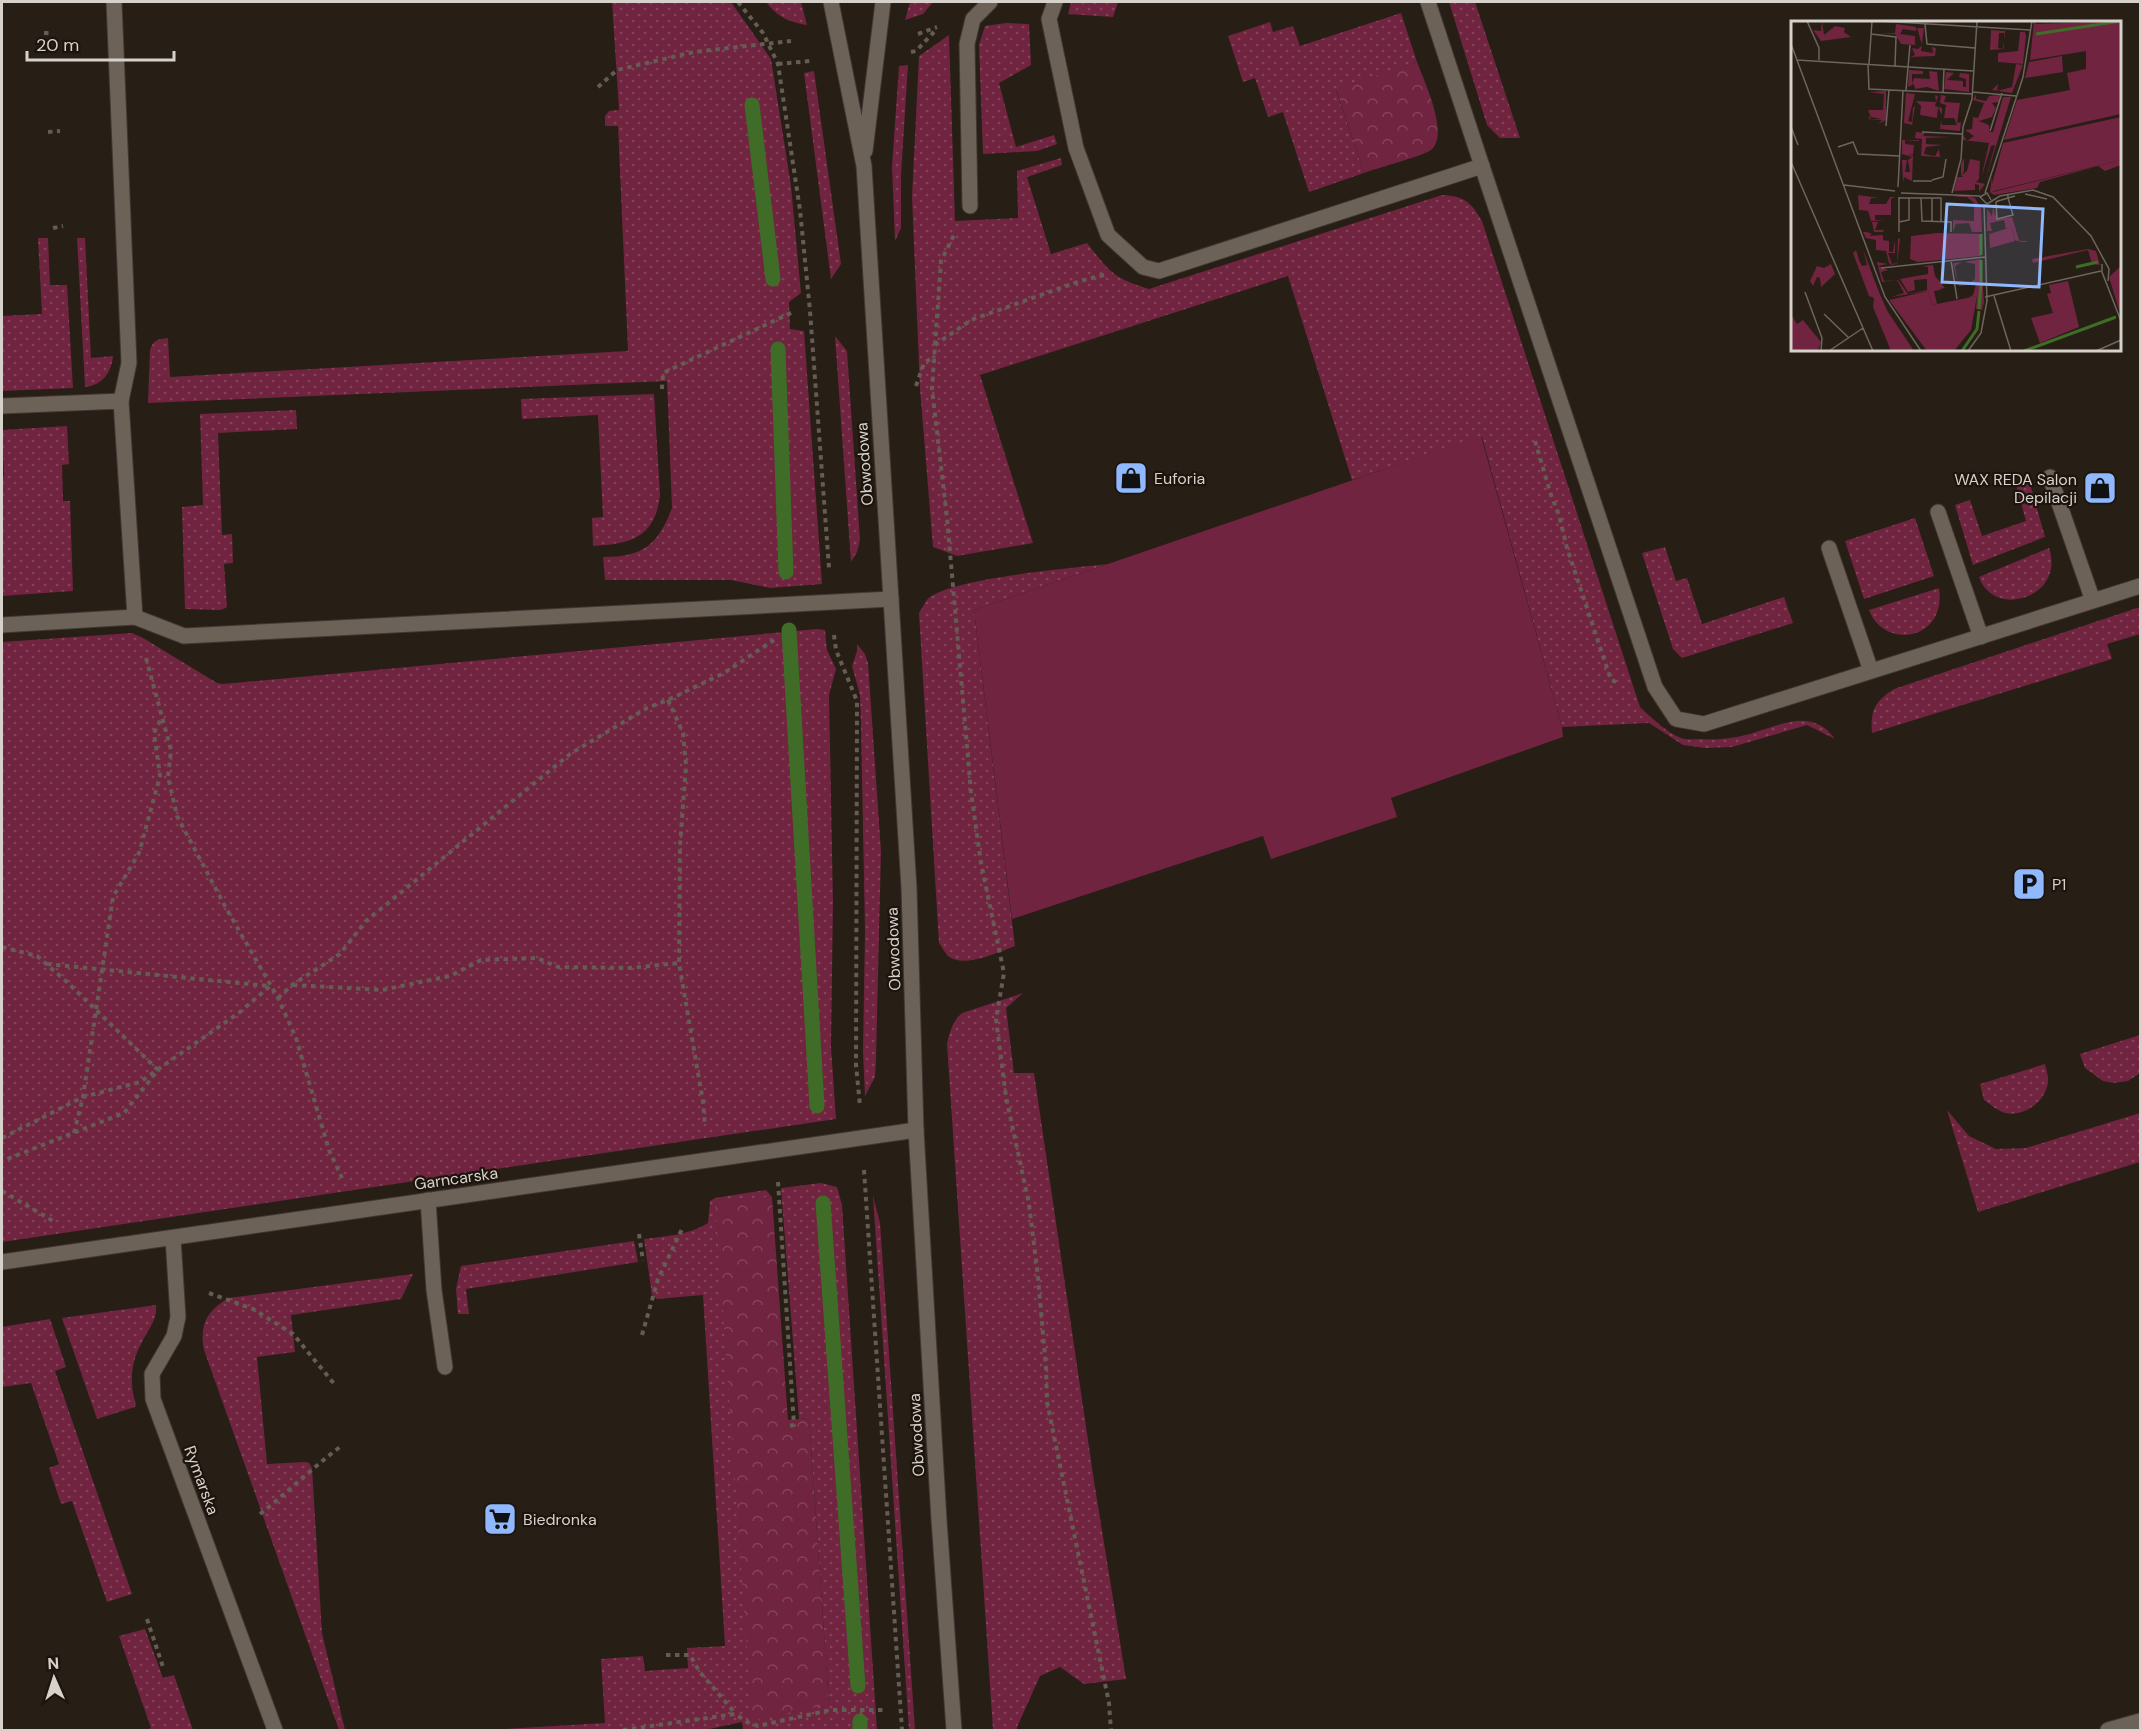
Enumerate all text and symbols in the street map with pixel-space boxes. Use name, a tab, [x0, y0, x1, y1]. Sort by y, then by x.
inset map	[1791, 21, 2121, 351]
scale bar	[27, 24, 174, 62]
text: 20 m	[36, 33, 79, 57]
street label: Obwodowa	[851, 422, 878, 506]
shop icon: Euforia	[1113, 460, 1149, 496]
place label: Euforia	[1154, 468, 1205, 489]
place label: WAX REDA Salon Depilacji	[1954, 469, 2077, 508]
shop icon: WAX REDA Salon Depilacji	[2082, 470, 2118, 506]
parking icon: P1	[2011, 866, 2047, 902]
place label: P1	[2052, 874, 2066, 895]
street label: Obwodowa	[882, 907, 905, 991]
street label: Garncarska	[413, 1162, 499, 1195]
street label: Obwodowa	[904, 1393, 929, 1477]
street label: Rymarska	[179, 1443, 224, 1518]
supermarket icon: Biedronka	[482, 1501, 518, 1537]
place label: Biedronka	[523, 1509, 597, 1530]
north arrow	[24, 1648, 84, 1708]
text: N	[47, 1653, 60, 1674]

